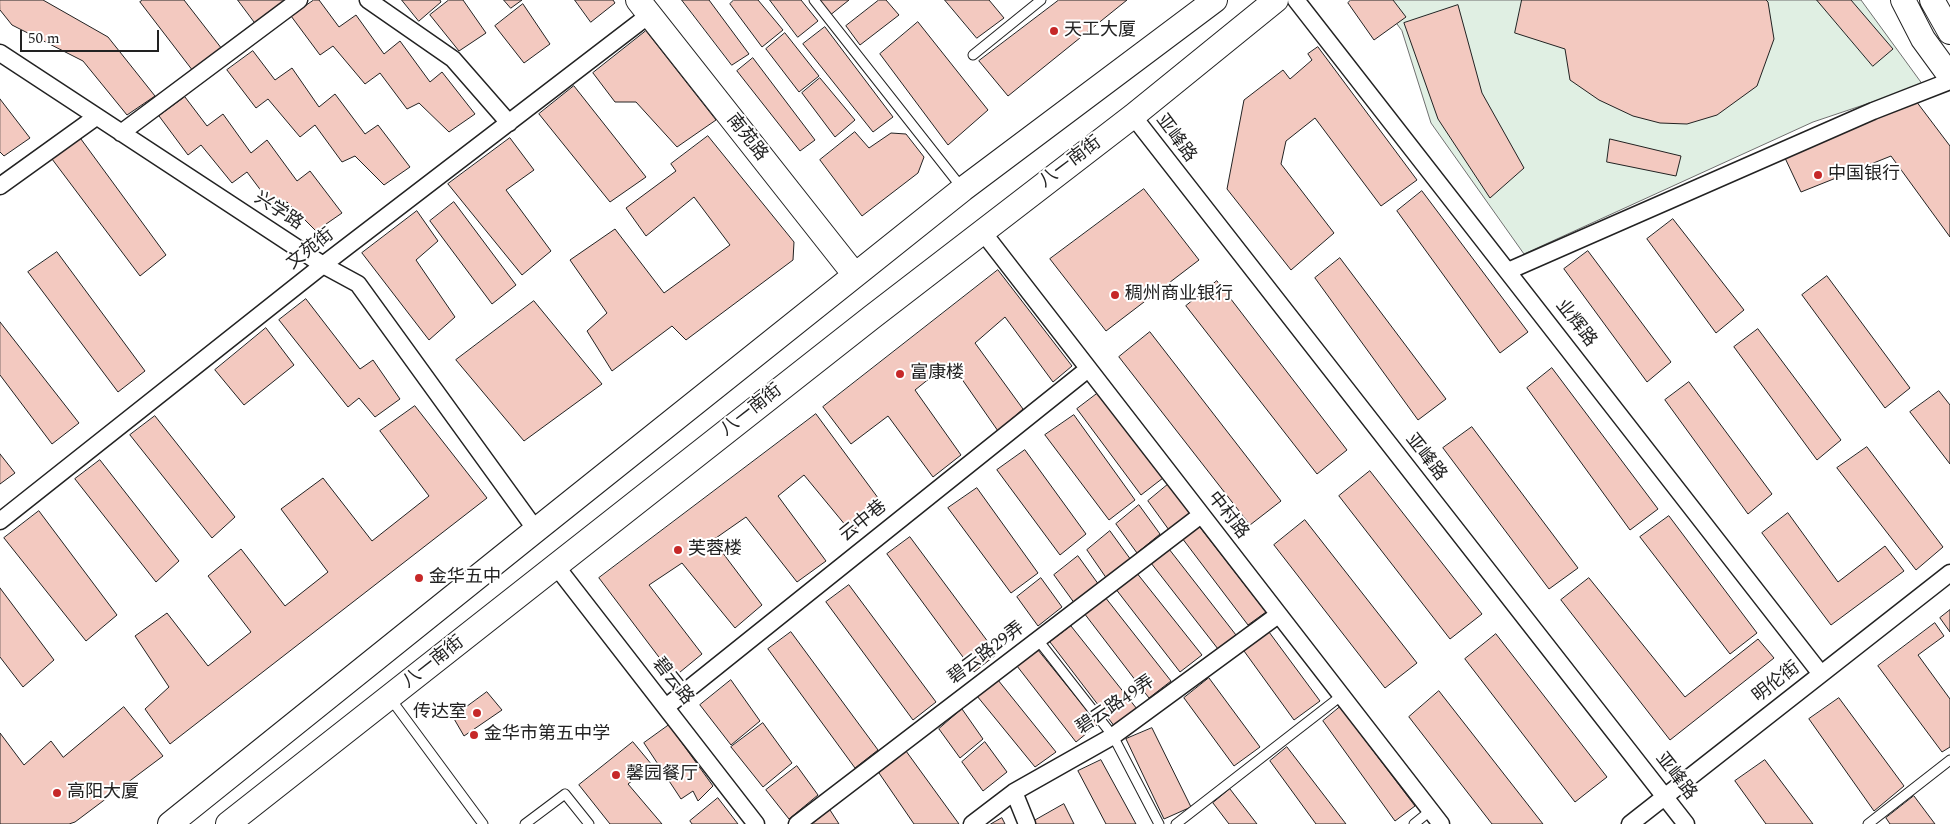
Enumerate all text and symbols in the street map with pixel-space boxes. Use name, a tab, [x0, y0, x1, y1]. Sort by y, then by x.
scale bar	[22, 20, 161, 52]
place label: 天工大厦	[1064, 20, 1136, 42]
marker: 天工大厦	[1048, 25, 1060, 37]
text: 50 m	[28, 27, 60, 50]
street label: 南苑路	[721, 110, 771, 166]
street label: 亚峰路	[1150, 111, 1200, 167]
street label: 八一南街	[1036, 133, 1106, 193]
place label: 中国银行	[1828, 164, 1900, 186]
marker: 中国银行	[1812, 169, 1824, 181]
street label: 兴学路	[249, 188, 307, 236]
street label: 文苑街	[283, 225, 339, 275]
place label: 稠州商业银行	[1125, 284, 1233, 306]
marker: 稠州商业银行	[1109, 289, 1121, 301]
street label: 业辉路	[1550, 296, 1600, 352]
place label: 富康楼	[910, 363, 964, 385]
marker: 富康楼	[894, 368, 906, 380]
street label: 八一南街	[717, 380, 787, 442]
street label: 亚峰路	[1400, 430, 1450, 486]
street label: 中村路	[1202, 488, 1252, 544]
street label: 云中巷	[836, 497, 892, 547]
place label: 芙蓉楼	[688, 539, 742, 561]
marker: 芙蓉楼	[672, 544, 684, 556]
place label: 金华五中	[429, 567, 501, 589]
marker: 金华五中	[413, 572, 425, 584]
street label: 碧云路29弄	[945, 618, 1029, 690]
street label: 八一南街	[399, 632, 469, 694]
street label: 碧云路	[647, 654, 697, 710]
street label: 明伦街	[1749, 658, 1805, 708]
street label: 碧云路49弄	[1073, 672, 1159, 740]
place label: 传达室	[413, 702, 467, 724]
marker: 传达室	[471, 707, 483, 719]
place label: 金华市第五中学	[484, 724, 610, 746]
marker: 金华市第五中学	[468, 729, 480, 741]
street label: 亚峰路	[1650, 749, 1700, 805]
place label: 馨园餐厅	[626, 764, 698, 786]
marker: 馨园餐厅	[610, 769, 622, 781]
place label: 高阳大厦	[67, 782, 139, 804]
marker: 高阳大厦	[51, 787, 63, 799]

